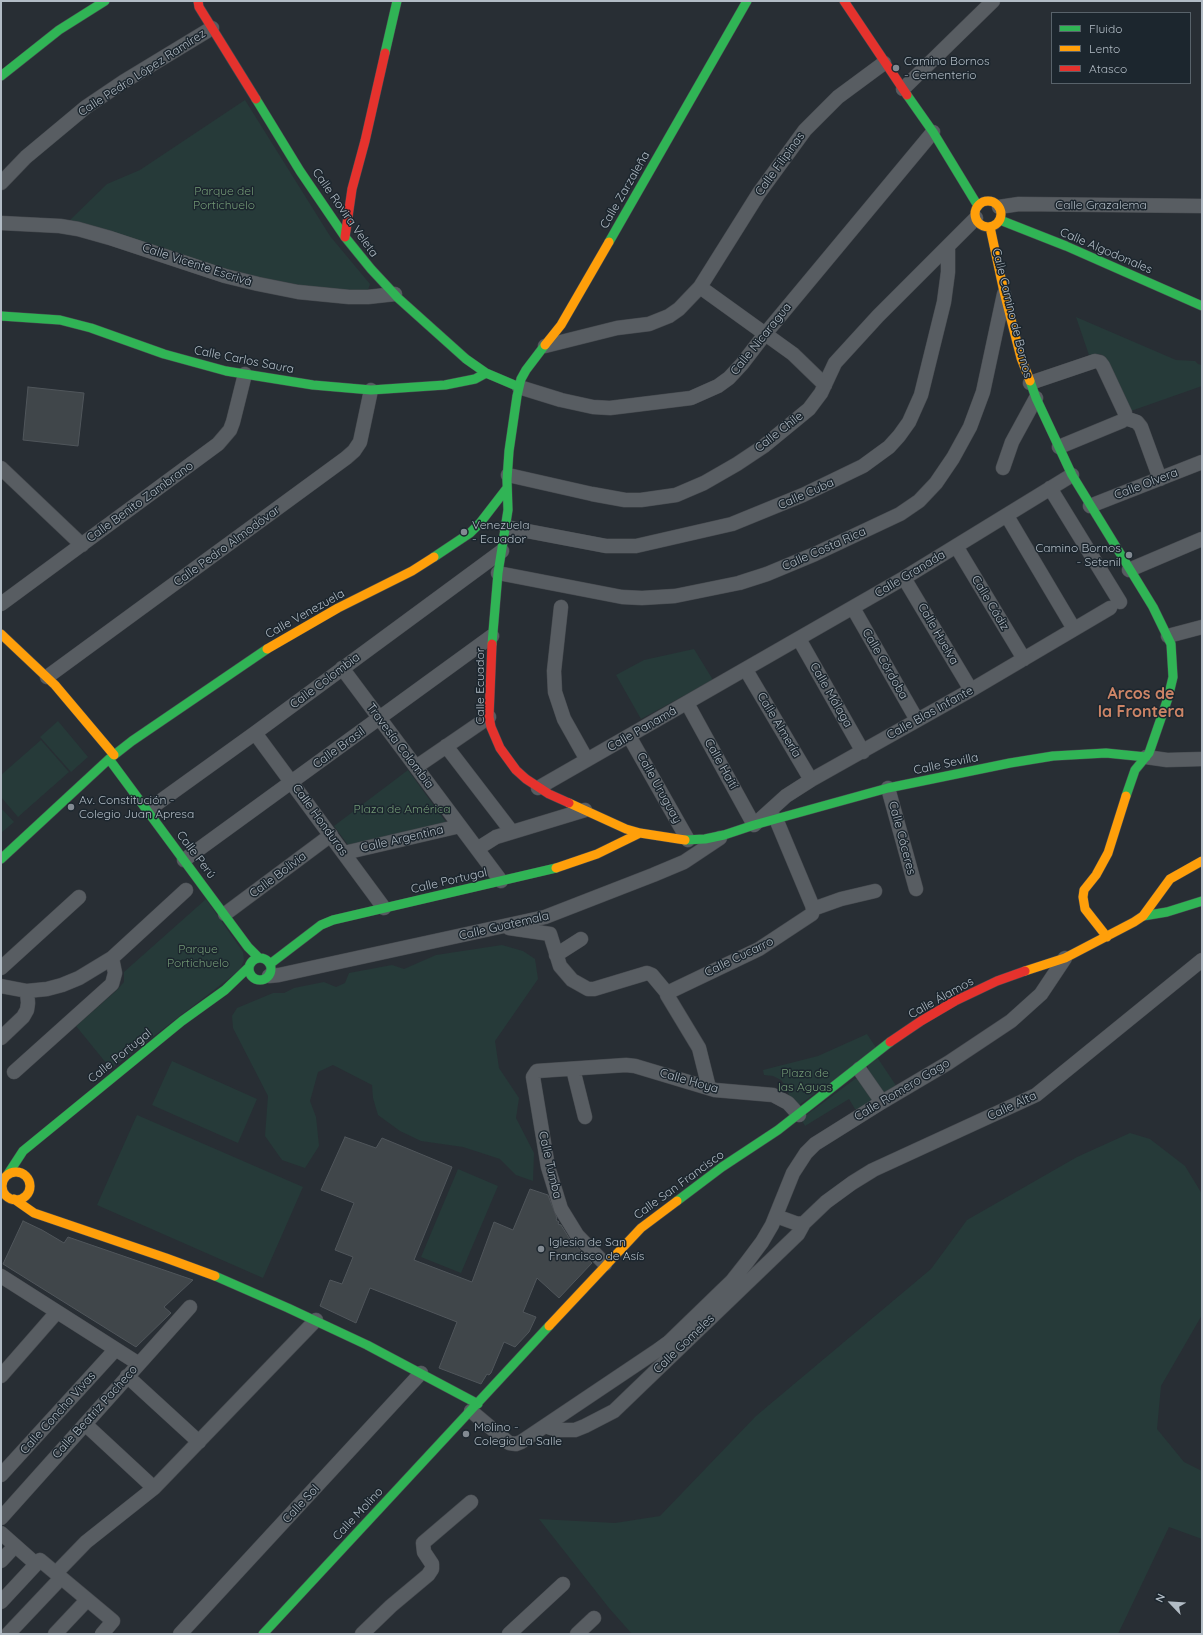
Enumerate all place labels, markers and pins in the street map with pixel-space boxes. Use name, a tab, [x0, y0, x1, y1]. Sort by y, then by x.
place label: Camino Bornos - Cementerio	[904, 54, 990, 82]
marker: Camino Bornos - Cementerio	[891, 63, 901, 73]
place label: Venezuela - Ecuador	[472, 518, 530, 546]
marker: Venezuela - Ecuador	[459, 527, 469, 537]
place label: Camino Bornos - Setenil	[1035, 541, 1121, 569]
marker: Camino Bornos - Setenil	[1124, 550, 1134, 560]
place label: Av. Constitución - Colegio Juan Apresa	[79, 793, 194, 821]
marker: Av. Constitución - Colegio Juan Apresa	[66, 802, 76, 812]
place label: Iglesia de San Francisco de Asís	[549, 1235, 644, 1263]
marker: Iglesia de San Francisco de Asís	[536, 1244, 546, 1254]
place label: Molino - Colegio La Salle	[474, 1420, 562, 1448]
marker: Molino - Colegio La Salle	[461, 1429, 471, 1439]

